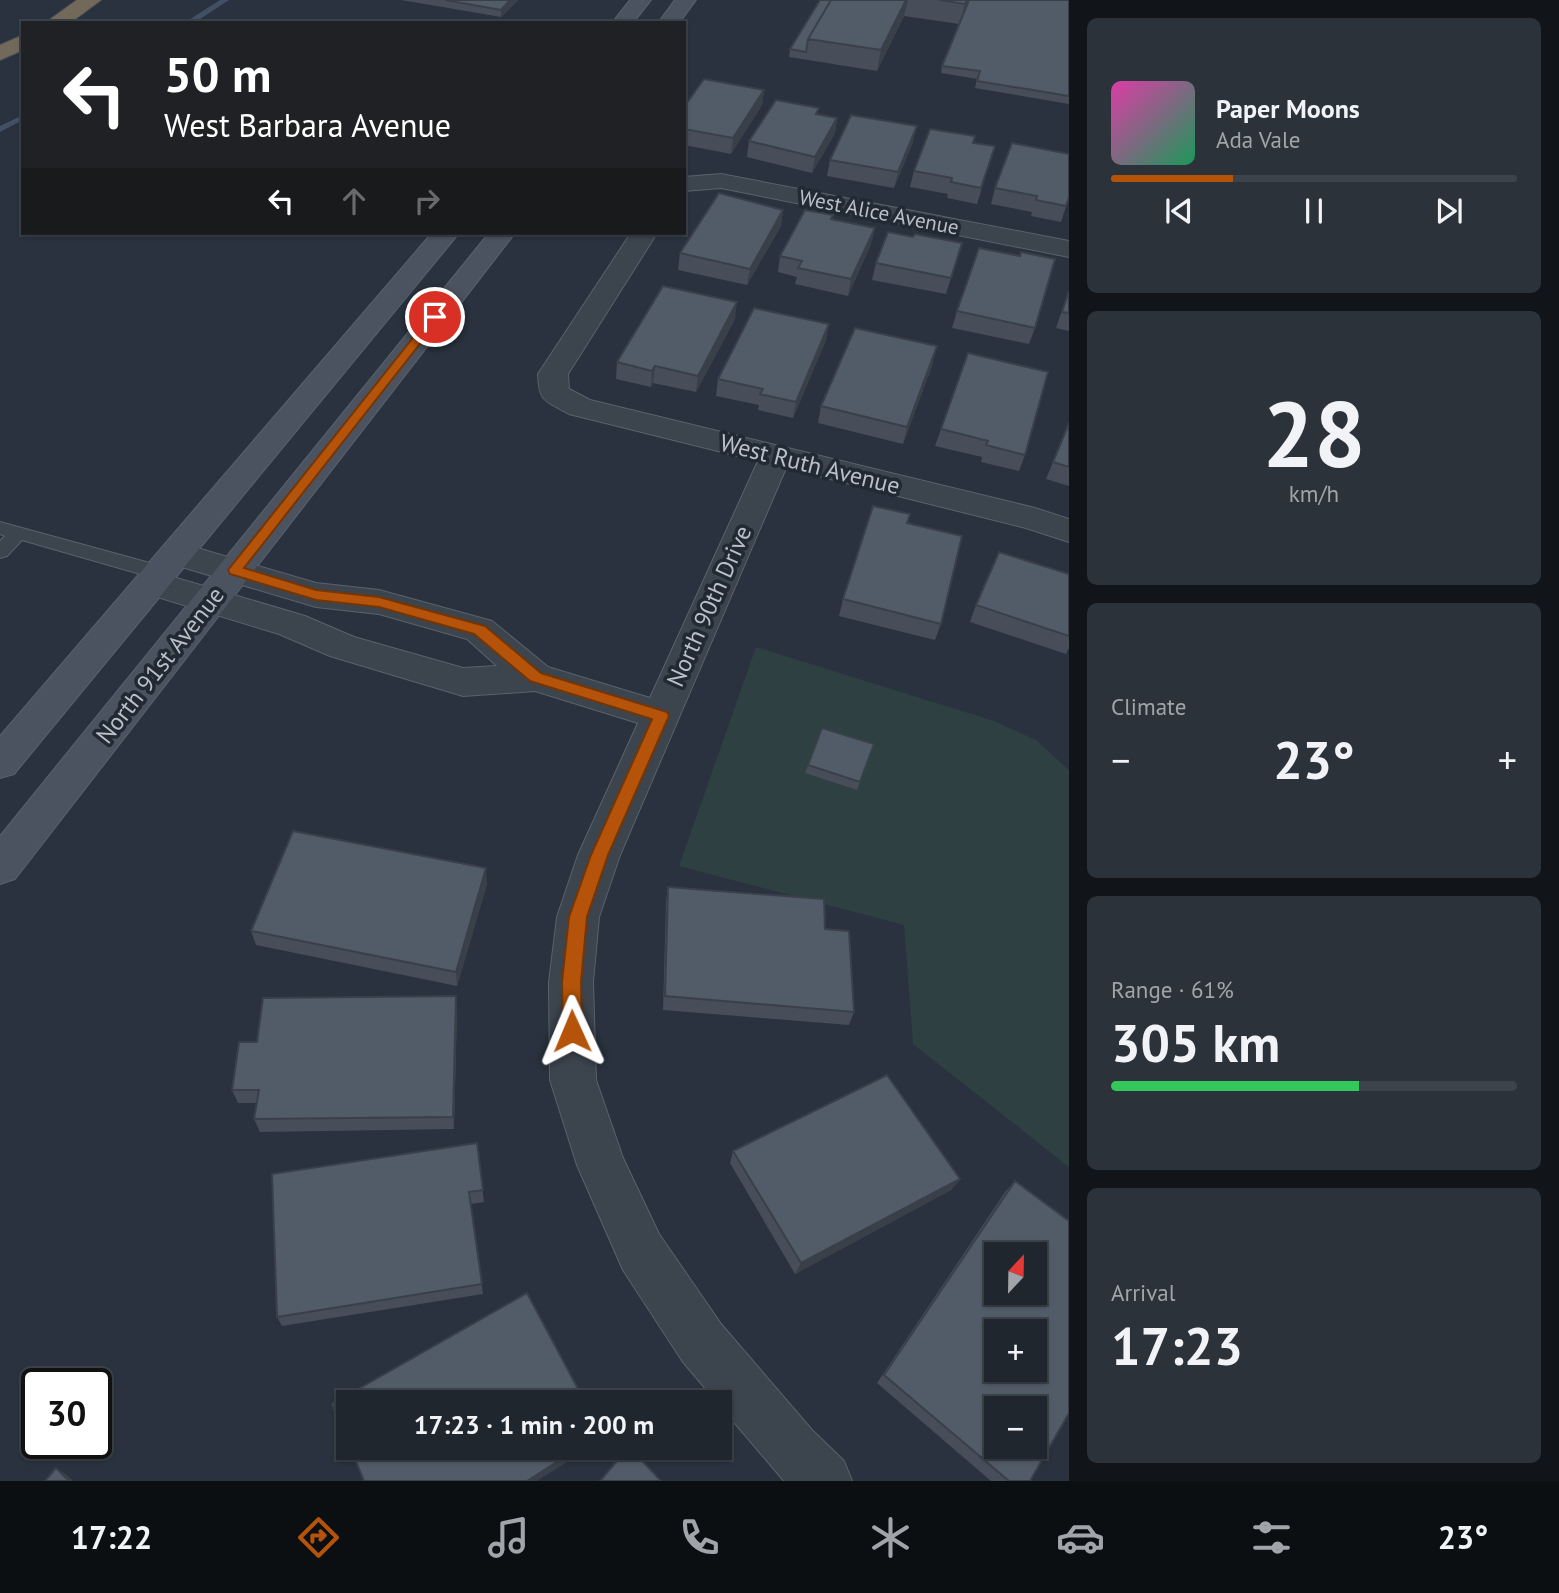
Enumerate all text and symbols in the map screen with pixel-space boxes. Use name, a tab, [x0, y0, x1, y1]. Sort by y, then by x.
text: 50 m	[164, 42, 271, 106]
icon: left	[49, 49, 140, 140]
text: Paper Moons	[1216, 92, 1360, 125]
text: West Barbara Avenue	[164, 104, 451, 146]
text: Ada Vale	[1216, 125, 1300, 154]
icon: left	[262, 182, 300, 220]
icon: ahead	[335, 182, 373, 220]
icon: right	[408, 182, 446, 220]
street label: West Alice Avenue	[797, 183, 961, 241]
icon: previous	[1160, 192, 1198, 230]
icon: pause	[1295, 192, 1333, 230]
icon: next	[1430, 192, 1468, 230]
pin	[405, 287, 465, 347]
icon: arrive	[416, 298, 454, 336]
text: 28	[1262, 374, 1366, 492]
street label: West Ruth Avenue	[717, 427, 903, 501]
text: km/h	[1289, 479, 1339, 508]
street label: North 90th Drive	[660, 521, 758, 691]
street label: North 91st Avenue	[89, 580, 231, 750]
text: Climate	[1111, 692, 1186, 721]
text: 23°	[1273, 726, 1355, 793]
text: −	[1111, 735, 1130, 784]
text: +	[1498, 735, 1517, 784]
text: Range · 61%	[1111, 975, 1234, 1004]
position arrow	[535, 994, 609, 1068]
text: 305 km	[1111, 1009, 1280, 1076]
north arrow	[984, 1242, 1046, 1306]
map controls	[984, 1242, 1047, 1459]
text: Arrival	[1111, 1278, 1175, 1307]
text: 17:23	[1111, 1312, 1243, 1379]
button: +	[984, 1319, 1047, 1382]
speed limit sign: 30	[21, 1368, 112, 1459]
button: −	[984, 1396, 1047, 1459]
text: 17:23 · 1 min · 200 m	[414, 1408, 654, 1441]
icon: directions	[294, 1513, 343, 1562]
icon: music	[484, 1513, 533, 1562]
icon: phone	[675, 1513, 724, 1562]
icon: climate	[866, 1513, 915, 1562]
icon: car	[1056, 1513, 1105, 1562]
icon: filters	[1247, 1513, 1296, 1562]
text: 17:22	[71, 1516, 152, 1558]
text: 23°	[1438, 1516, 1488, 1558]

